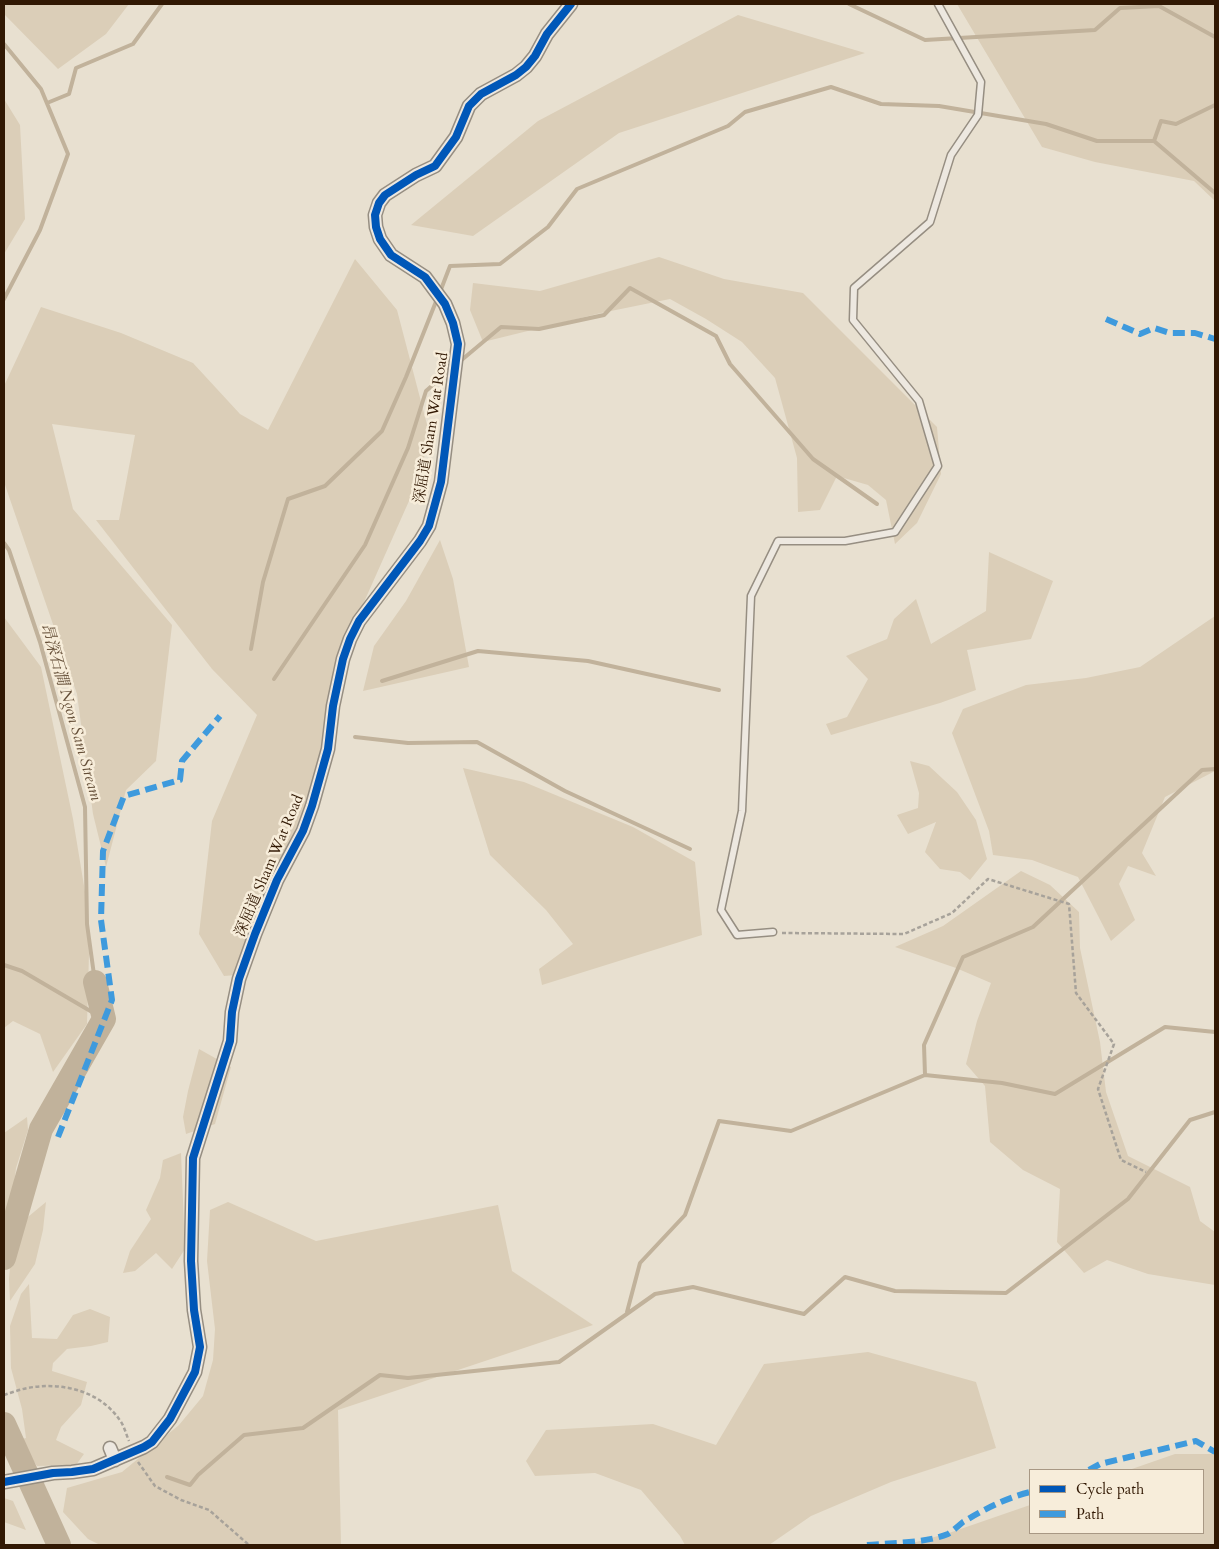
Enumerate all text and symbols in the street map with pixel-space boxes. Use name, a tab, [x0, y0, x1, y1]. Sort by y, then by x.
street label: 深屈道 Sham Wat Road	[411, 351, 453, 505]
water label: 昂深石澗 Ngon Sam Stream	[35, 621, 105, 803]
street label: 深屈道 Sham Wat Road	[232, 792, 308, 940]
legend	[1029, 1469, 1204, 1534]
text: Cycle path	[1076, 1479, 1144, 1499]
text: Path	[1076, 1504, 1104, 1524]

